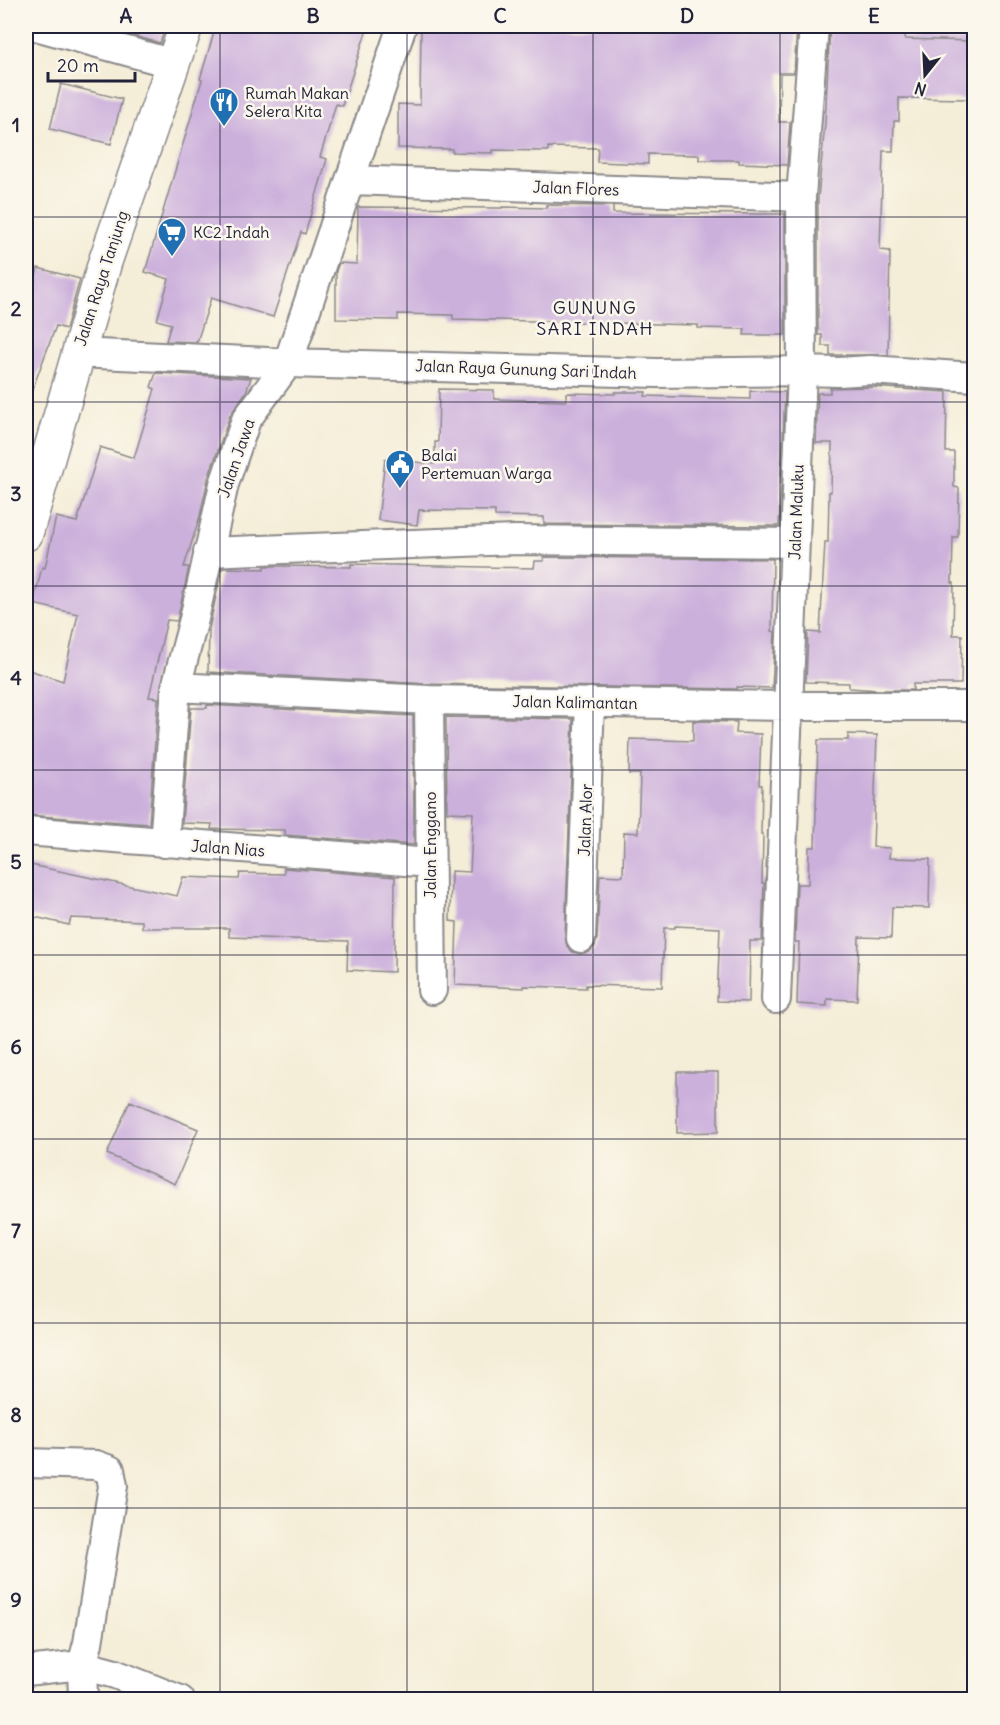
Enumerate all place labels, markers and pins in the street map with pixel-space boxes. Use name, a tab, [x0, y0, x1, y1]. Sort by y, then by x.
place label: Rumah Makan Selera Kita	[245, 83, 349, 121]
restaurant icon: Rumah Makan Selera Kita	[208, 86, 240, 128]
supermarket icon: KC2 Indah	[156, 216, 188, 258]
place label: KC2 Indah	[193, 222, 270, 242]
place label: Balai Pertemuan Warga	[421, 445, 552, 483]
public building icon: Balai Pertemuan Warga	[384, 448, 416, 490]

